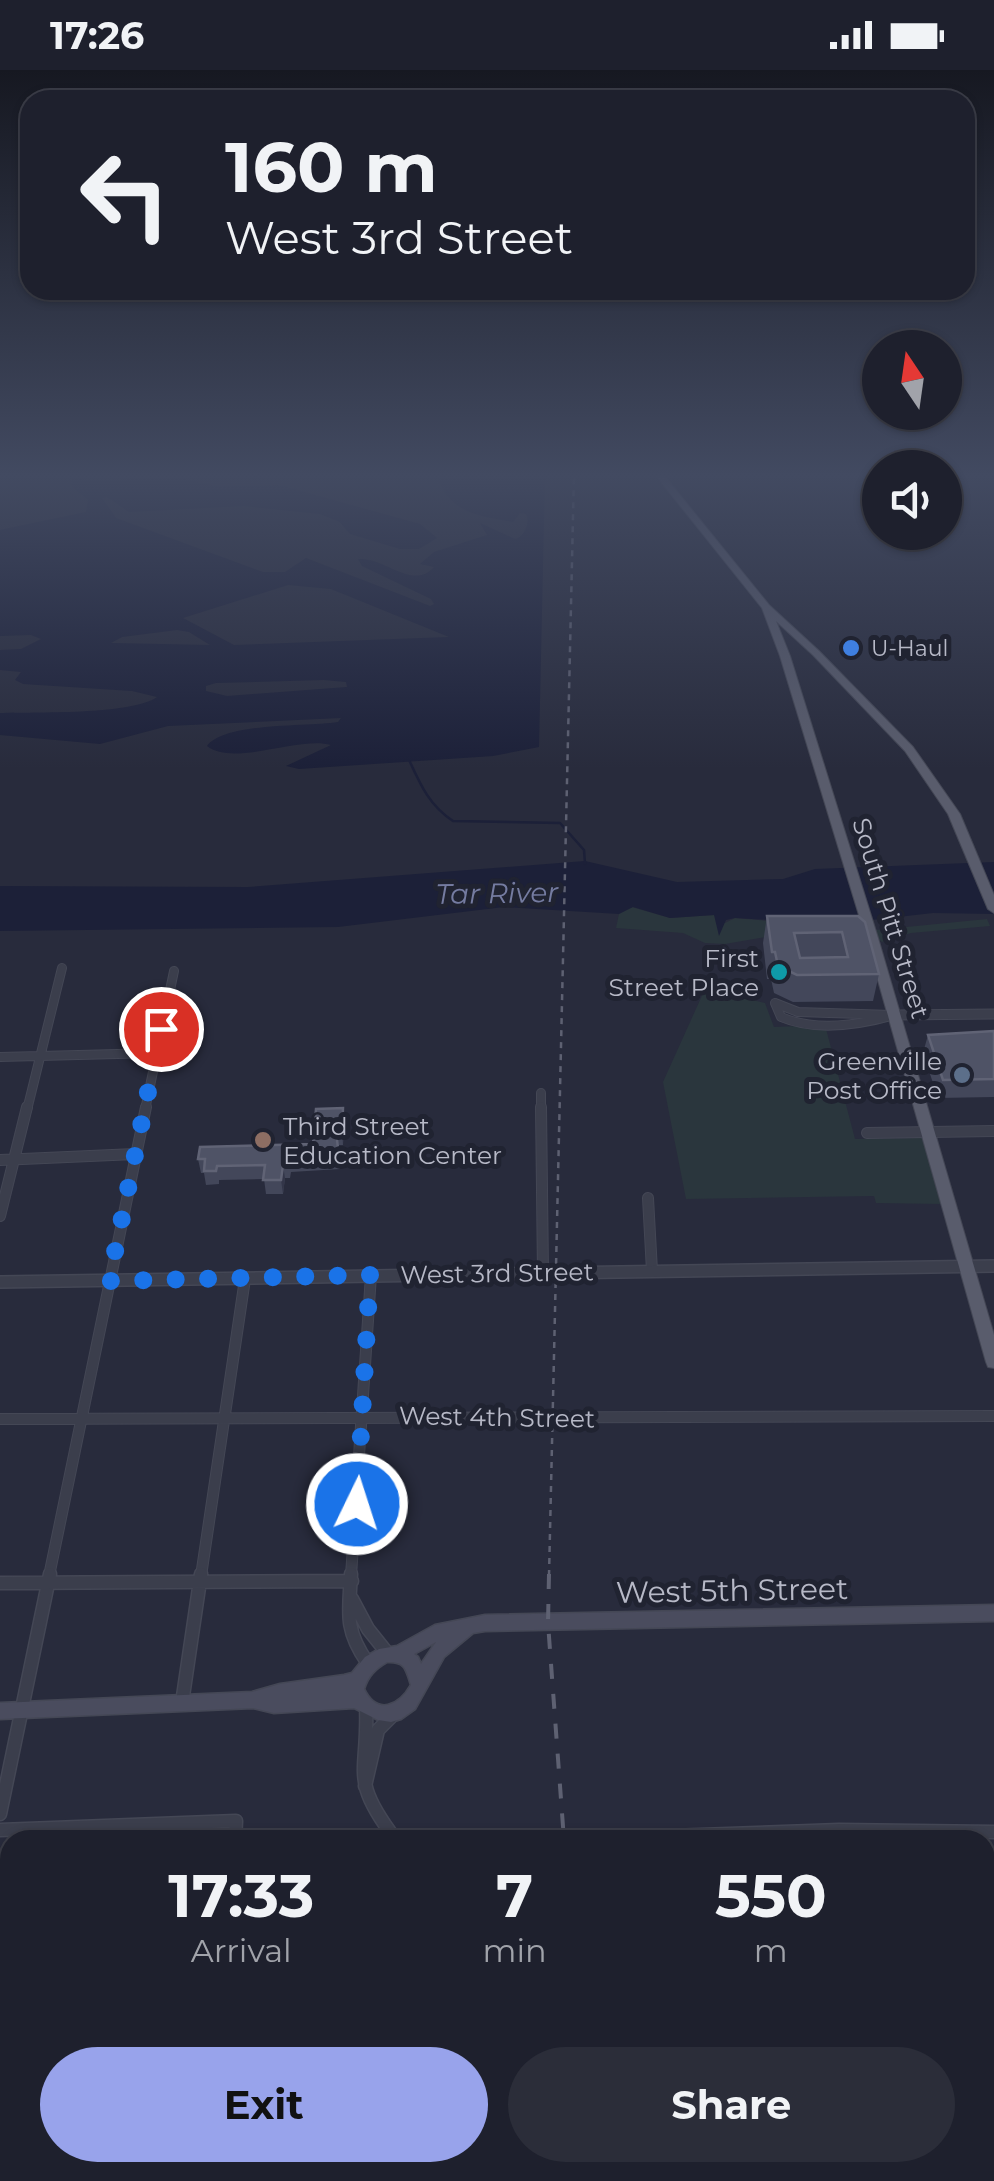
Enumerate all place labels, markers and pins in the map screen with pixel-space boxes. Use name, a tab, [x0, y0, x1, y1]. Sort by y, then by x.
place label: U-Haul	[871, 635, 948, 662]
marker: U-Haul	[840, 637, 862, 659]
place label: First Street Place	[608, 943, 759, 1002]
marker: First Street Place	[768, 961, 790, 983]
pin	[119, 987, 204, 1072]
place label: Greenville Post Office	[806, 1046, 942, 1105]
marker: Greenville Post Office	[951, 1064, 973, 1086]
place label: Third Street Education Center	[283, 1111, 502, 1170]
marker: Third Street Education Center	[252, 1129, 274, 1151]

